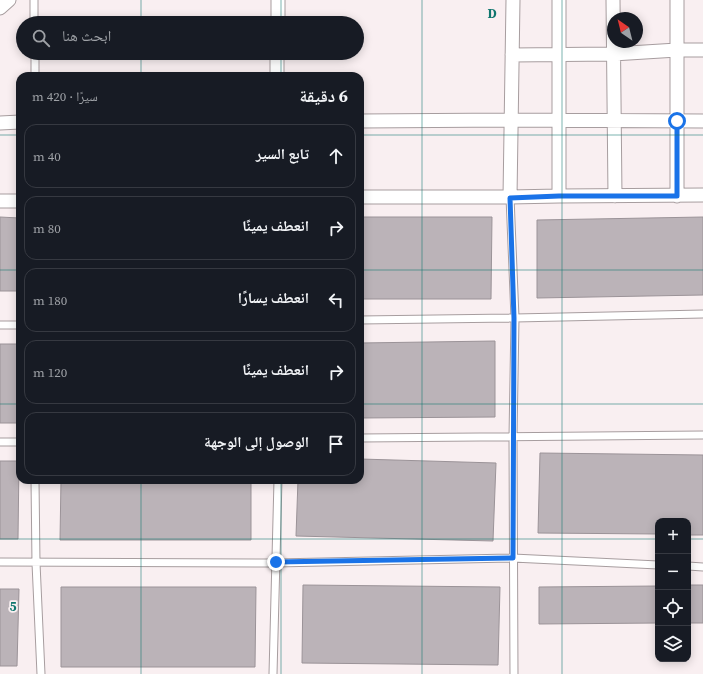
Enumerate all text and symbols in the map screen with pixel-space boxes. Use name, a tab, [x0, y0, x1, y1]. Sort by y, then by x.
text: D	[487, 5, 497, 22]
north arrow	[607, 12, 643, 48]
search box	[16, 16, 364, 60]
text: ابحث هنا	[62, 25, 111, 46]
icon: search	[30, 27, 52, 49]
text: 6 دقيقة	[299, 84, 348, 108]
text: سيرًا · 420 m	[32, 88, 98, 105]
route start	[668, 112, 686, 130]
text: تابع السير	[256, 143, 309, 164]
icon: ahead	[325, 145, 347, 167]
text: 40 m	[33, 148, 61, 165]
text: انعطف يمينًا	[242, 215, 309, 236]
icon: right	[325, 217, 347, 239]
text: 80 m	[33, 220, 61, 237]
text: انعطف يسارًا	[238, 287, 309, 308]
icon: left	[325, 289, 347, 311]
text: 180 m	[33, 292, 67, 309]
text: انعطف يمينًا	[242, 359, 309, 380]
icon: right	[325, 361, 347, 383]
text: 120 m	[33, 364, 67, 381]
text: الوصول إلى الوجهة	[204, 431, 309, 452]
icon: arrive	[325, 433, 347, 455]
map controls	[655, 518, 691, 662]
button: +	[655, 518, 691, 554]
route end	[267, 553, 285, 571]
button: −	[655, 554, 691, 590]
button: locate	[655, 590, 691, 626]
text: 5	[9, 598, 17, 615]
button: layers	[655, 626, 691, 662]

